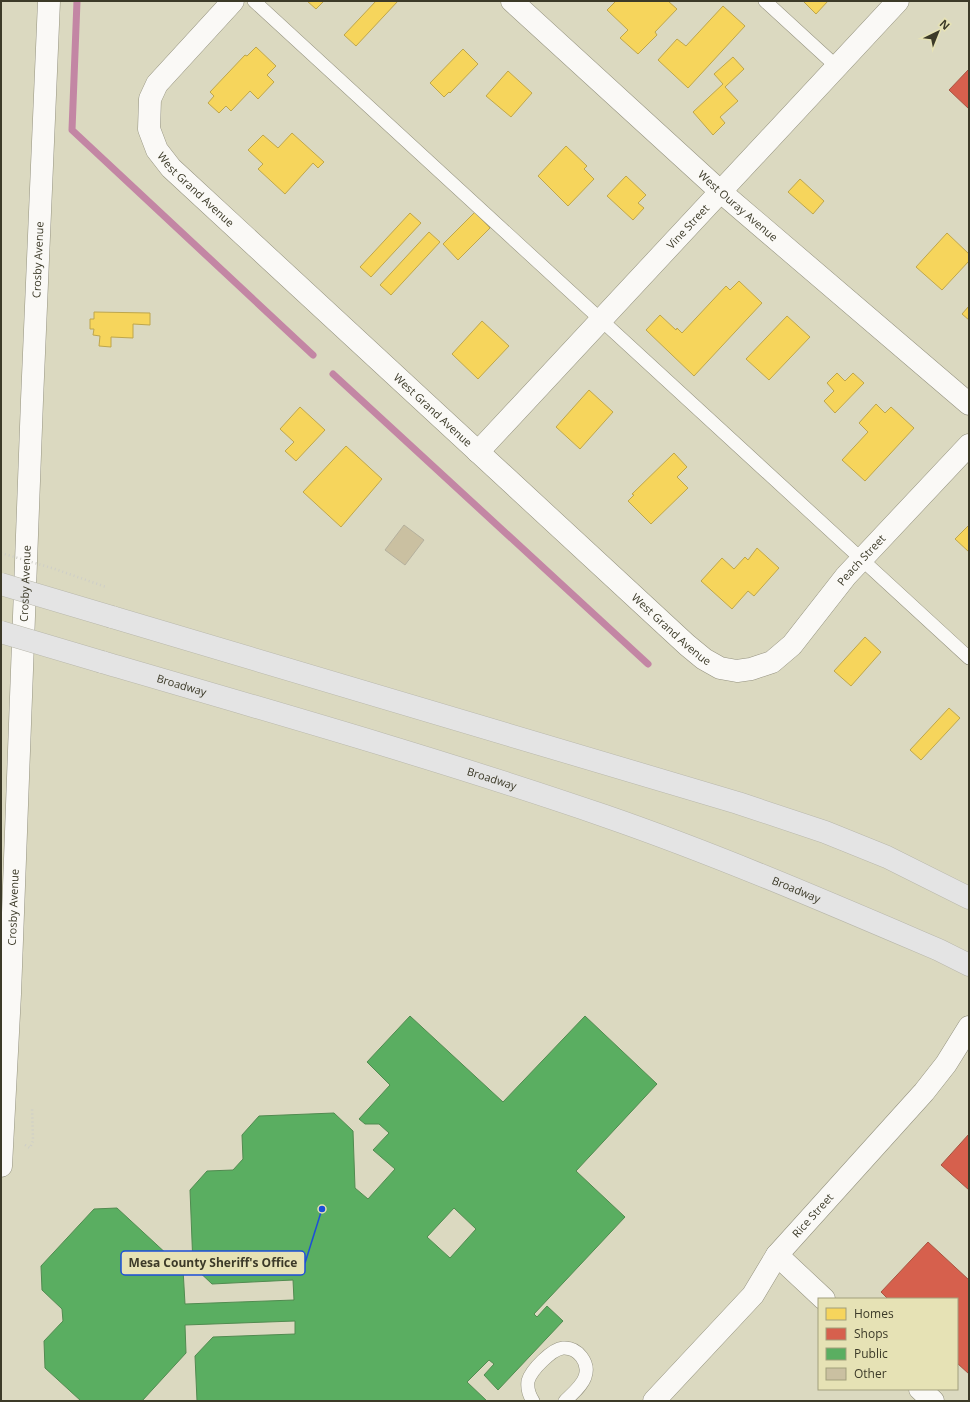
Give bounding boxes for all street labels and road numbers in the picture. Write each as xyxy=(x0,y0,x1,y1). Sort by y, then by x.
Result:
street label: West Grand Avenue xyxy=(154,149,238,230)
street label: West Ouray Avenue xyxy=(695,167,781,244)
street label: Vine Street xyxy=(663,201,712,252)
street label: Crosby Avenue xyxy=(28,221,47,298)
street label: West Grand Avenue xyxy=(391,370,476,450)
street label: Peach Street xyxy=(833,531,888,588)
street label: Crosby Avenue xyxy=(16,545,34,622)
street label: West Grand Avenue xyxy=(629,590,714,668)
street label: Broadway xyxy=(155,670,209,699)
street label: Broadway xyxy=(465,763,519,793)
street label: Crosby Avenue xyxy=(4,869,22,946)
street label: Broadway xyxy=(770,872,823,906)
street label: Rice Street xyxy=(788,1190,836,1240)

